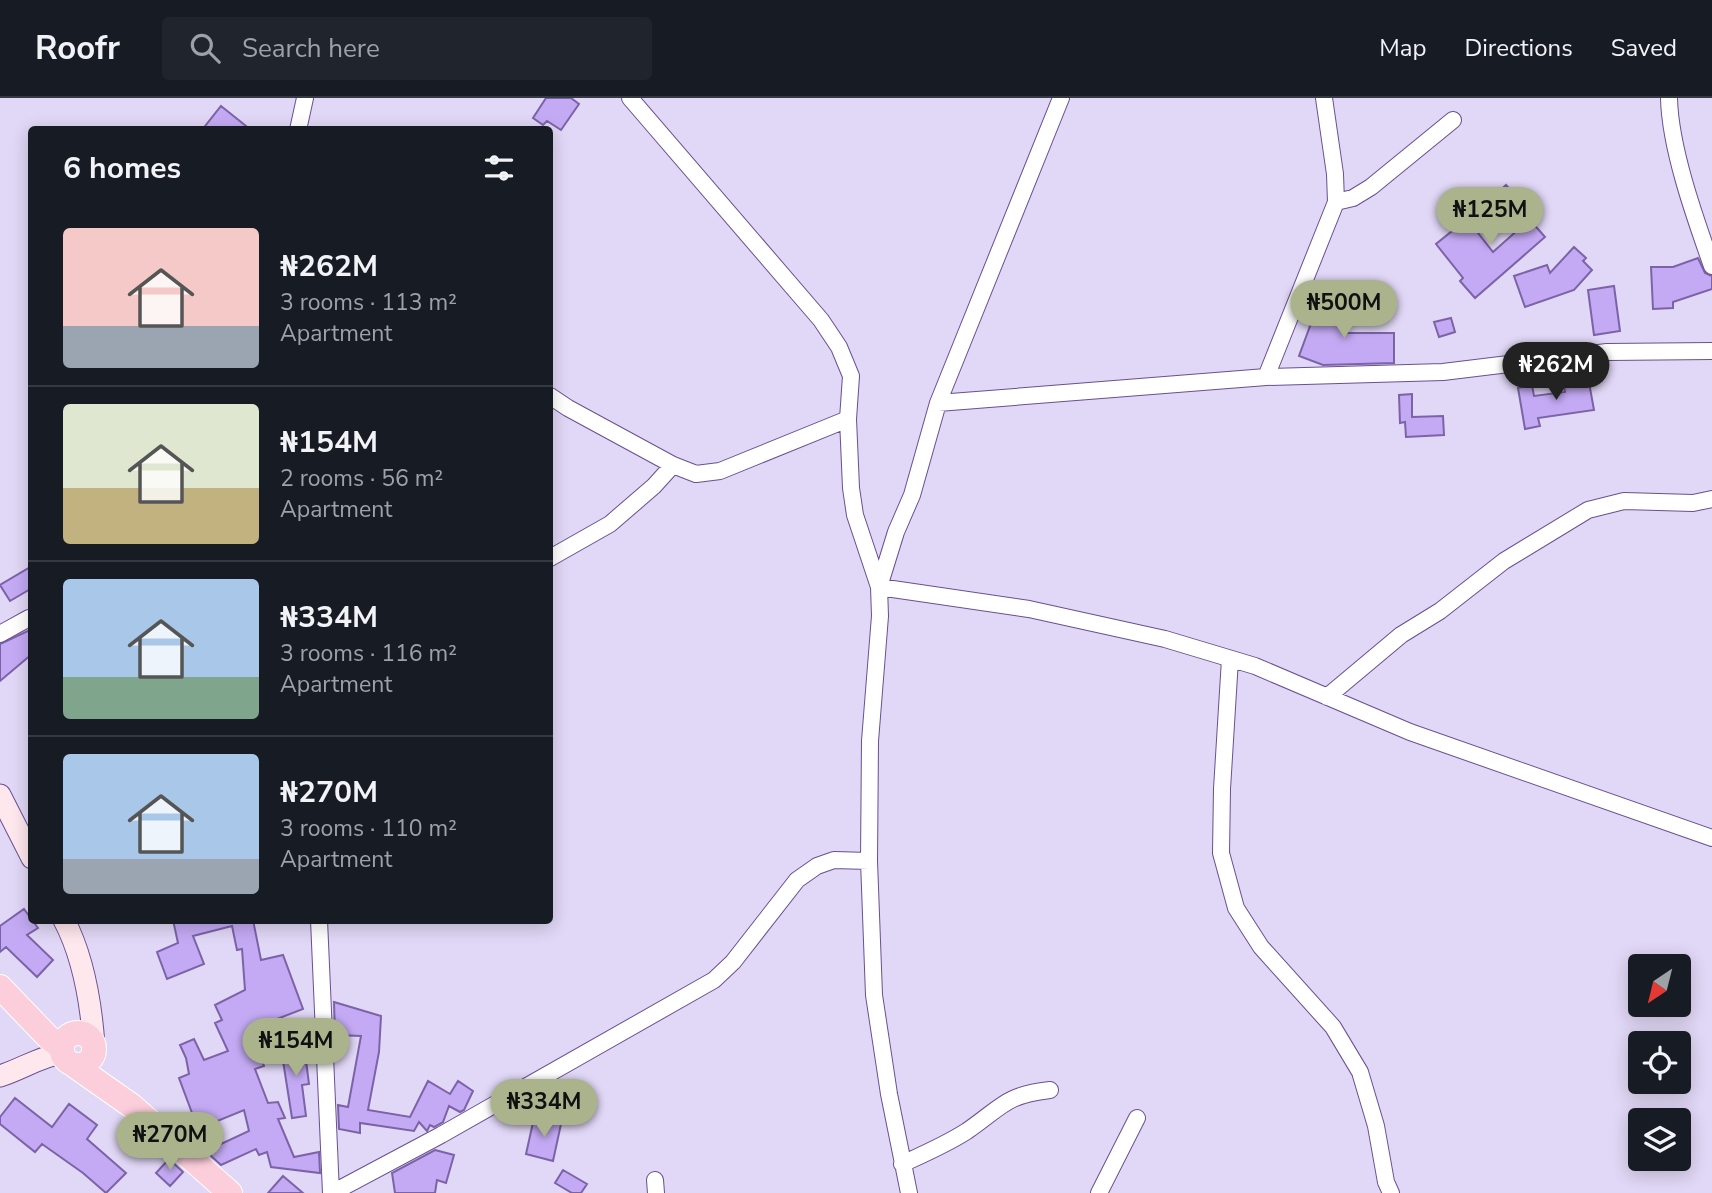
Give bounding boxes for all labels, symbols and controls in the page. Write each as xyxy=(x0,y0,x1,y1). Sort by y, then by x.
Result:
search box xyxy=(162,17,652,80)
text: Roofr xyxy=(35,26,120,71)
icon: search xyxy=(186,29,224,67)
text: Search here xyxy=(242,31,380,66)
text: Map xyxy=(1379,32,1426,64)
text: Directions xyxy=(1464,32,1573,64)
text: Saved xyxy=(1611,32,1677,64)
text: 6 homes xyxy=(63,148,181,189)
icon: filters xyxy=(480,149,518,187)
pin: ₦125M xyxy=(1441,188,1539,247)
text: ₦125M xyxy=(1452,194,1528,225)
text: ₦262M xyxy=(280,246,378,287)
icon: home xyxy=(119,256,203,340)
pin: ₦500M xyxy=(1295,280,1393,340)
text: 3 rooms · 113 m² xyxy=(280,287,457,318)
text: ₦500M xyxy=(1306,287,1382,318)
text: Apartment xyxy=(280,318,392,349)
pin: ₦262M xyxy=(1507,342,1605,402)
text: ₦262M xyxy=(1518,349,1594,380)
text: ₦154M xyxy=(280,422,378,463)
icon: home xyxy=(119,432,203,516)
text: 2 rooms · 56 m² xyxy=(280,463,443,494)
text: Apartment xyxy=(280,494,392,525)
text: ₦334M xyxy=(280,597,378,638)
icon: home xyxy=(119,607,203,691)
text: 3 rooms · 116 m² xyxy=(280,638,457,669)
text: Apartment xyxy=(280,669,392,700)
text: ₦270M xyxy=(280,772,378,813)
icon: home xyxy=(119,782,203,866)
text: 3 rooms · 110 m² xyxy=(280,813,457,844)
text: Apartment xyxy=(280,844,392,875)
north arrow xyxy=(1628,954,1690,1017)
map controls xyxy=(1628,954,1691,1171)
pin: ₦154M xyxy=(247,1018,345,1078)
text: ₦154M xyxy=(258,1025,334,1056)
button: locate xyxy=(1628,1031,1691,1094)
pin: ₦334M xyxy=(495,1080,593,1139)
text: ₦334M xyxy=(506,1086,582,1117)
button: layers xyxy=(1628,1108,1691,1171)
pin: ₦270M xyxy=(121,1112,219,1172)
text: ₦270M xyxy=(132,1119,208,1150)

